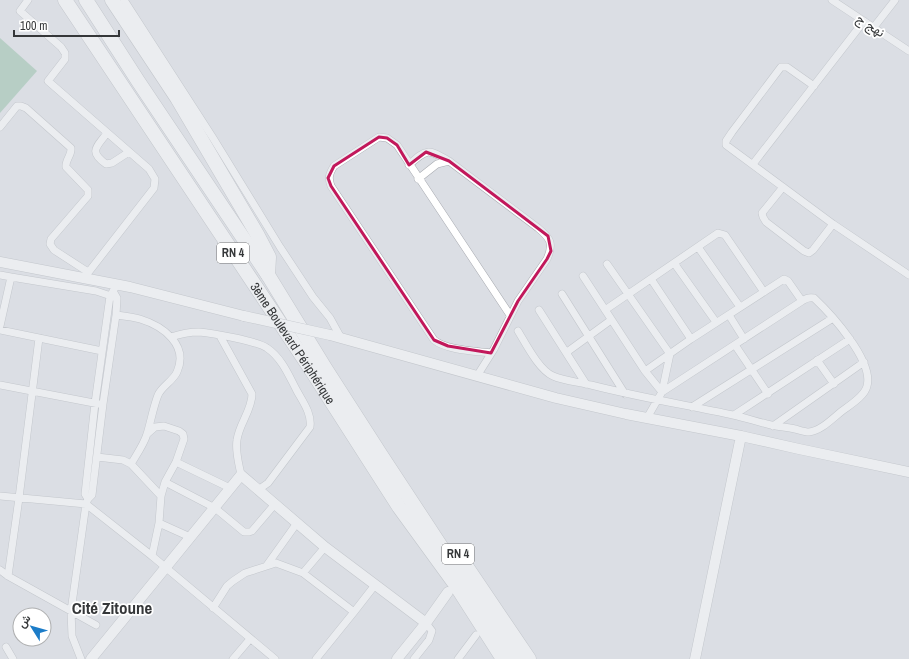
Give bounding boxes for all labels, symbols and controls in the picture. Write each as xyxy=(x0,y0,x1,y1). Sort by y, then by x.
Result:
street label: نهج ج xyxy=(853,10,889,42)
scale bar xyxy=(14,12,119,38)
text: 100 m xyxy=(20,18,47,34)
road number: RN 4 xyxy=(217,243,249,263)
street label: 3ème Boulevard Périphérique xyxy=(246,279,339,408)
road number: RN 4 xyxy=(442,544,474,564)
district label: Cité Zitoune xyxy=(72,596,153,619)
north arrow xyxy=(12,607,52,647)
text: ش xyxy=(14,611,34,630)

